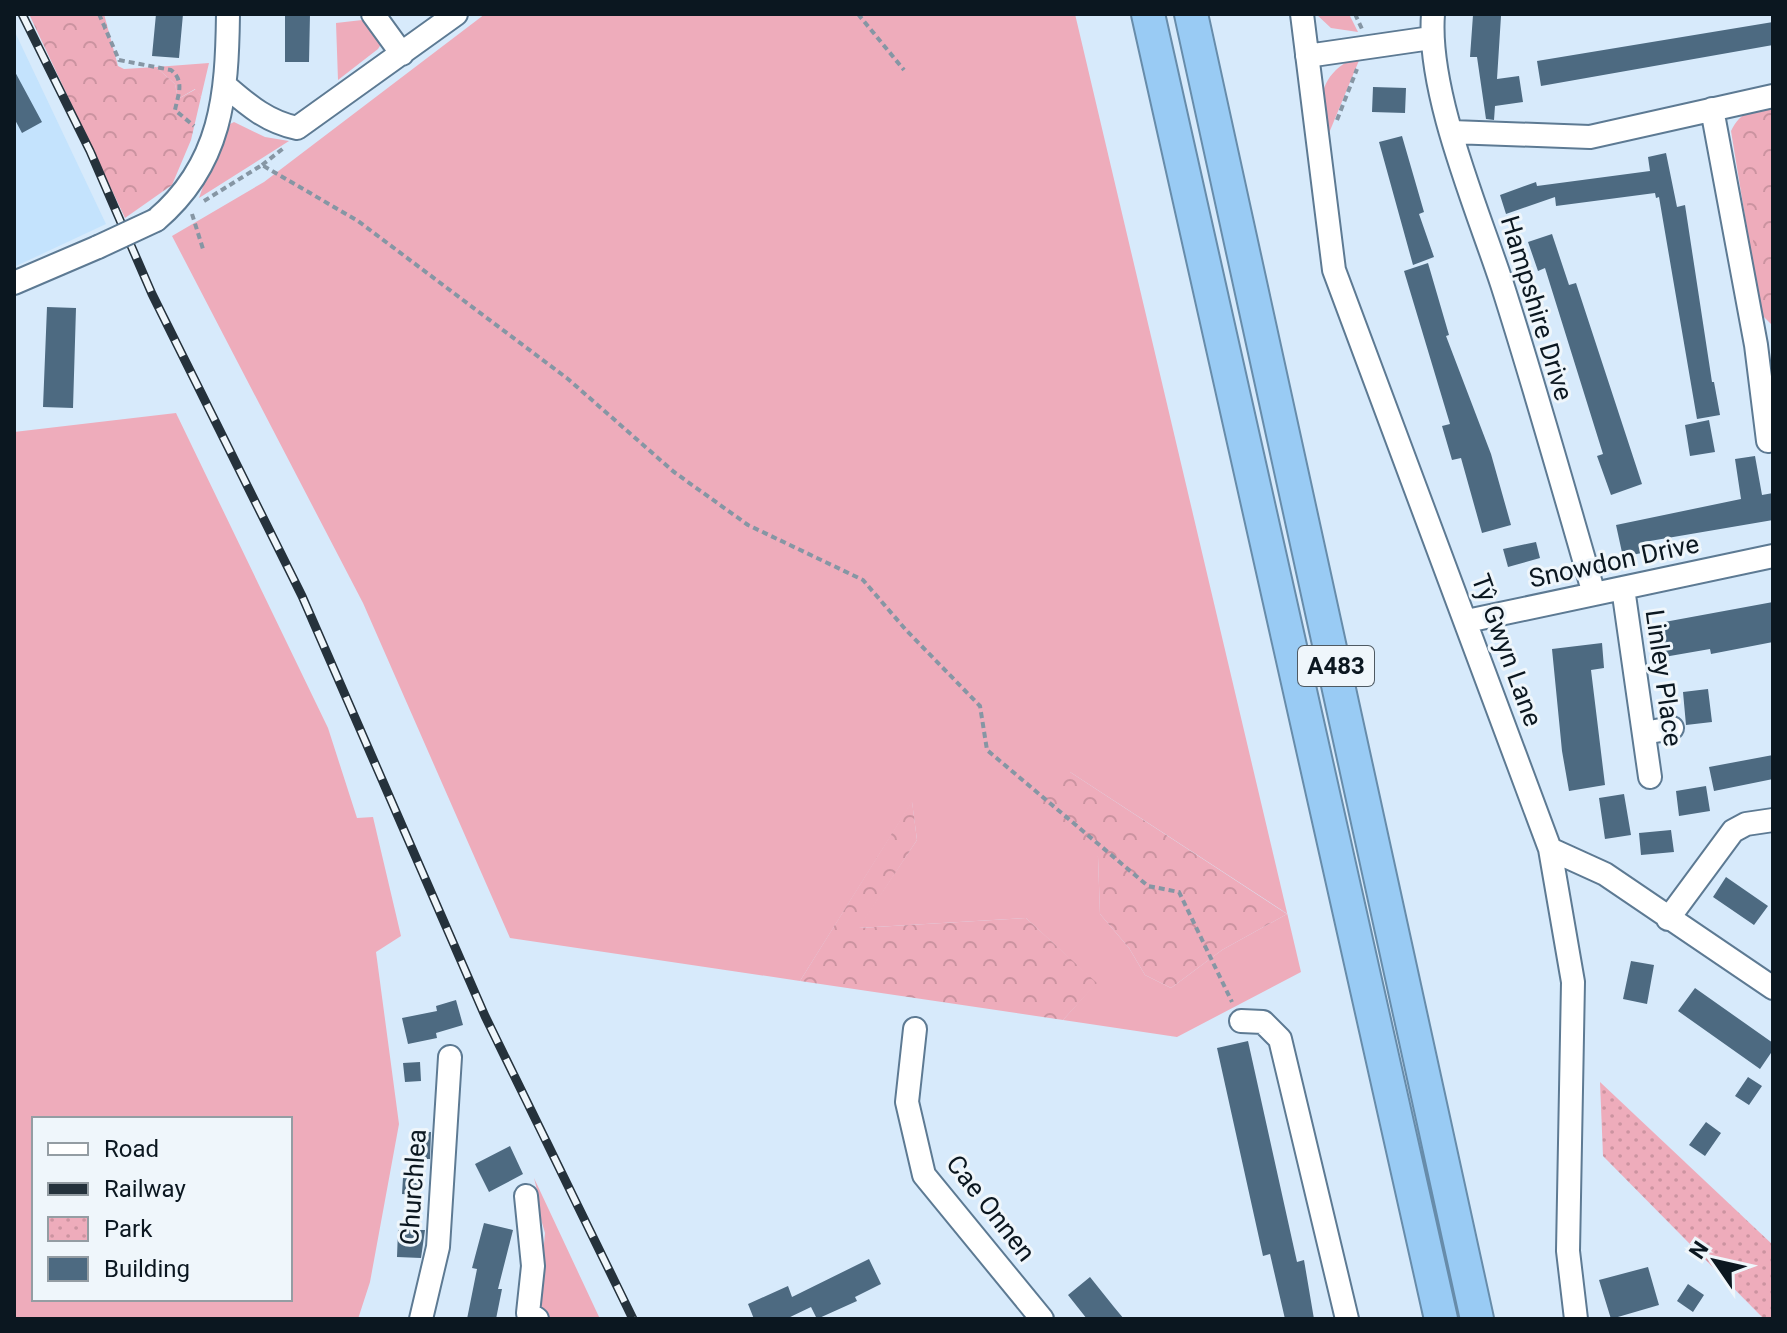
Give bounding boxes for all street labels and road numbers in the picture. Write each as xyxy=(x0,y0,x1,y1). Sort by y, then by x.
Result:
street label: Hampshire Drive xyxy=(1495,212,1579,404)
street label: Snowdon Drive xyxy=(1526,528,1702,594)
street label: Tŷ Gwyn Lane xyxy=(1466,570,1548,730)
street label: Linley Place xyxy=(1640,608,1688,748)
road number: A483 xyxy=(1298,646,1374,686)
street label: Churchlea xyxy=(394,1128,432,1246)
street label: Cae Onnen xyxy=(940,1149,1042,1267)

